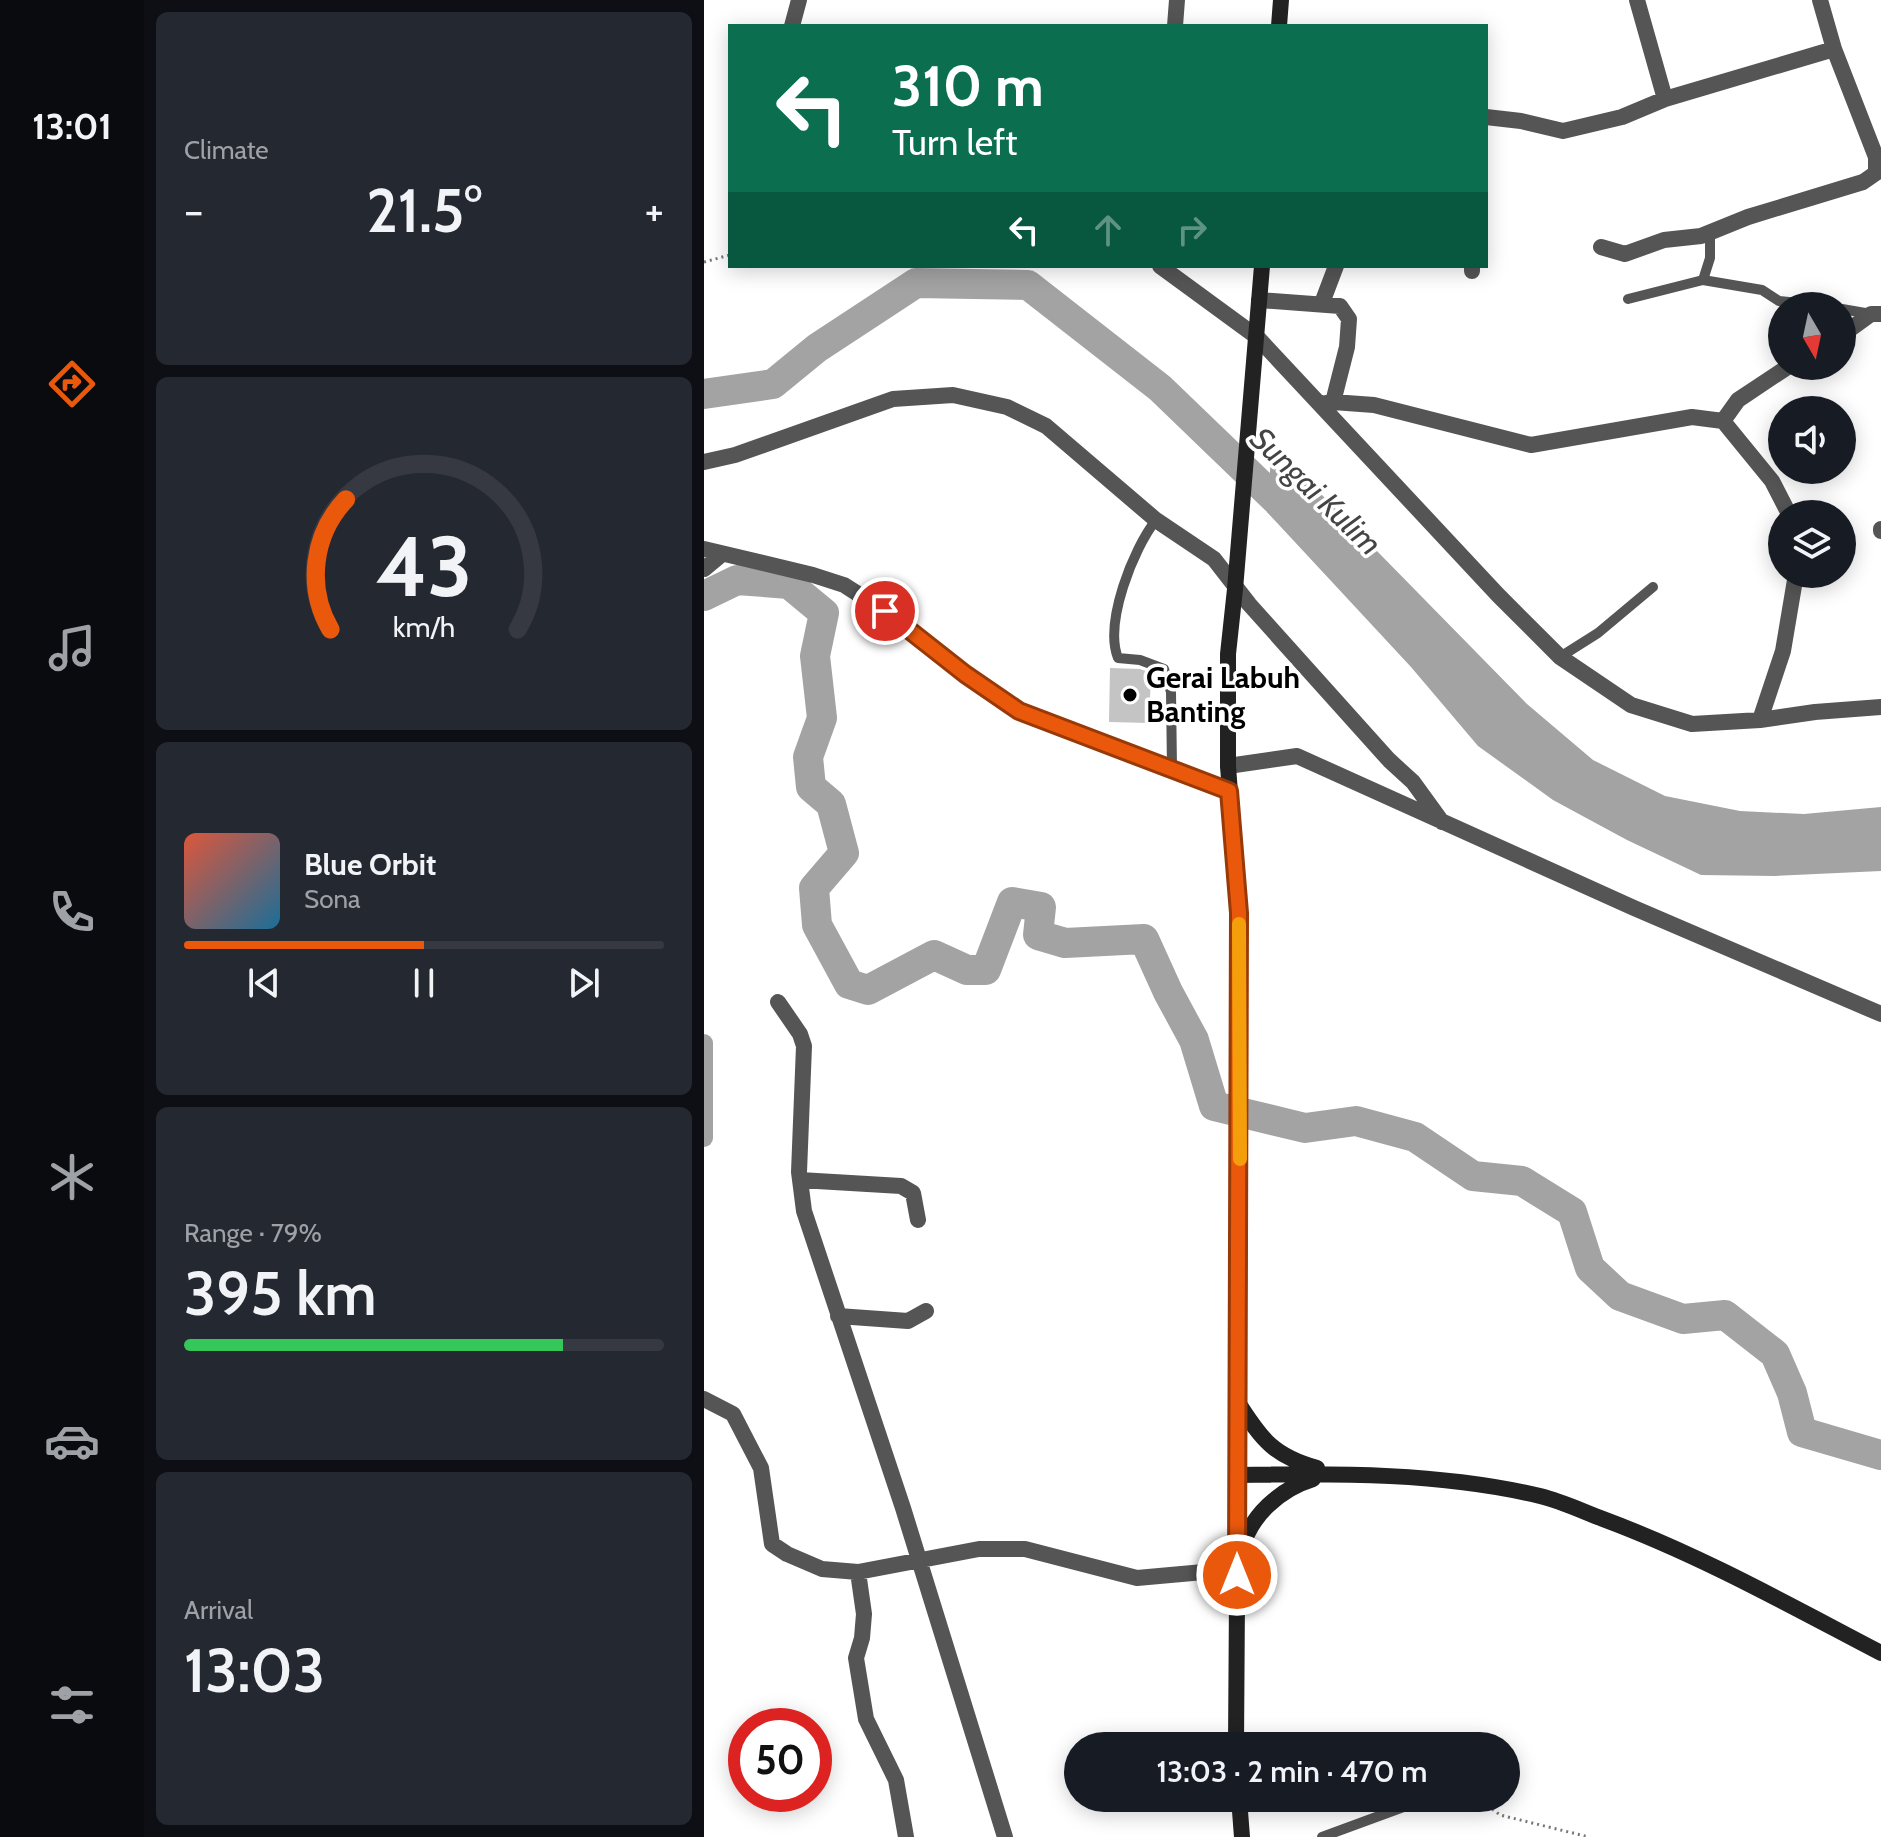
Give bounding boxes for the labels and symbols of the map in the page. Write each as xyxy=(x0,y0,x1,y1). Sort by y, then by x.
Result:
north arrow xyxy=(1768,292,1856,380)
water label: Sungai Kulim xyxy=(1243,419,1390,563)
pin xyxy=(851,577,919,645)
place label: Gerai Labuh Banting xyxy=(1146,659,1300,730)
marker: Gerai Labuh Banting xyxy=(1121,686,1139,704)
position arrow xyxy=(1195,1533,1279,1617)
speed limit sign: 50 xyxy=(728,1708,832,1812)

